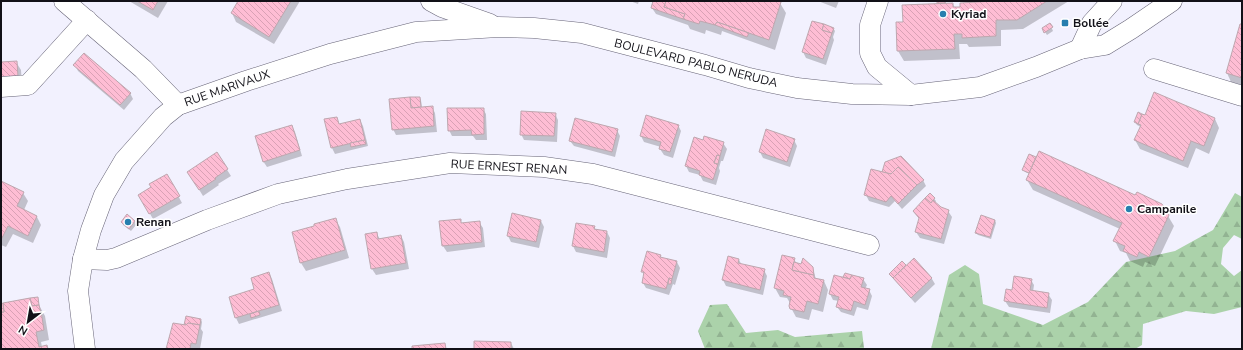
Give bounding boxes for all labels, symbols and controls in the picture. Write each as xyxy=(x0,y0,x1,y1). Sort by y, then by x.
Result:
place label: Kyriad xyxy=(951,6,986,22)
marker: Kyriad xyxy=(938,9,948,19)
place label: Bollée xyxy=(1073,15,1109,31)
marker: Bollée xyxy=(1060,18,1070,28)
street label: BOULEVARD PABLO NERUDA xyxy=(613,35,780,91)
street label: RUE MARIVAUX xyxy=(182,66,272,110)
street label: RUE ERNEST RENAN xyxy=(450,156,568,178)
place label: Campanile xyxy=(1137,201,1197,217)
marker: Campanile xyxy=(1124,204,1134,214)
place label: Renan xyxy=(136,214,171,230)
marker: Renan xyxy=(123,217,133,227)
north arrow xyxy=(8,302,48,342)
text: N xyxy=(16,322,30,339)

